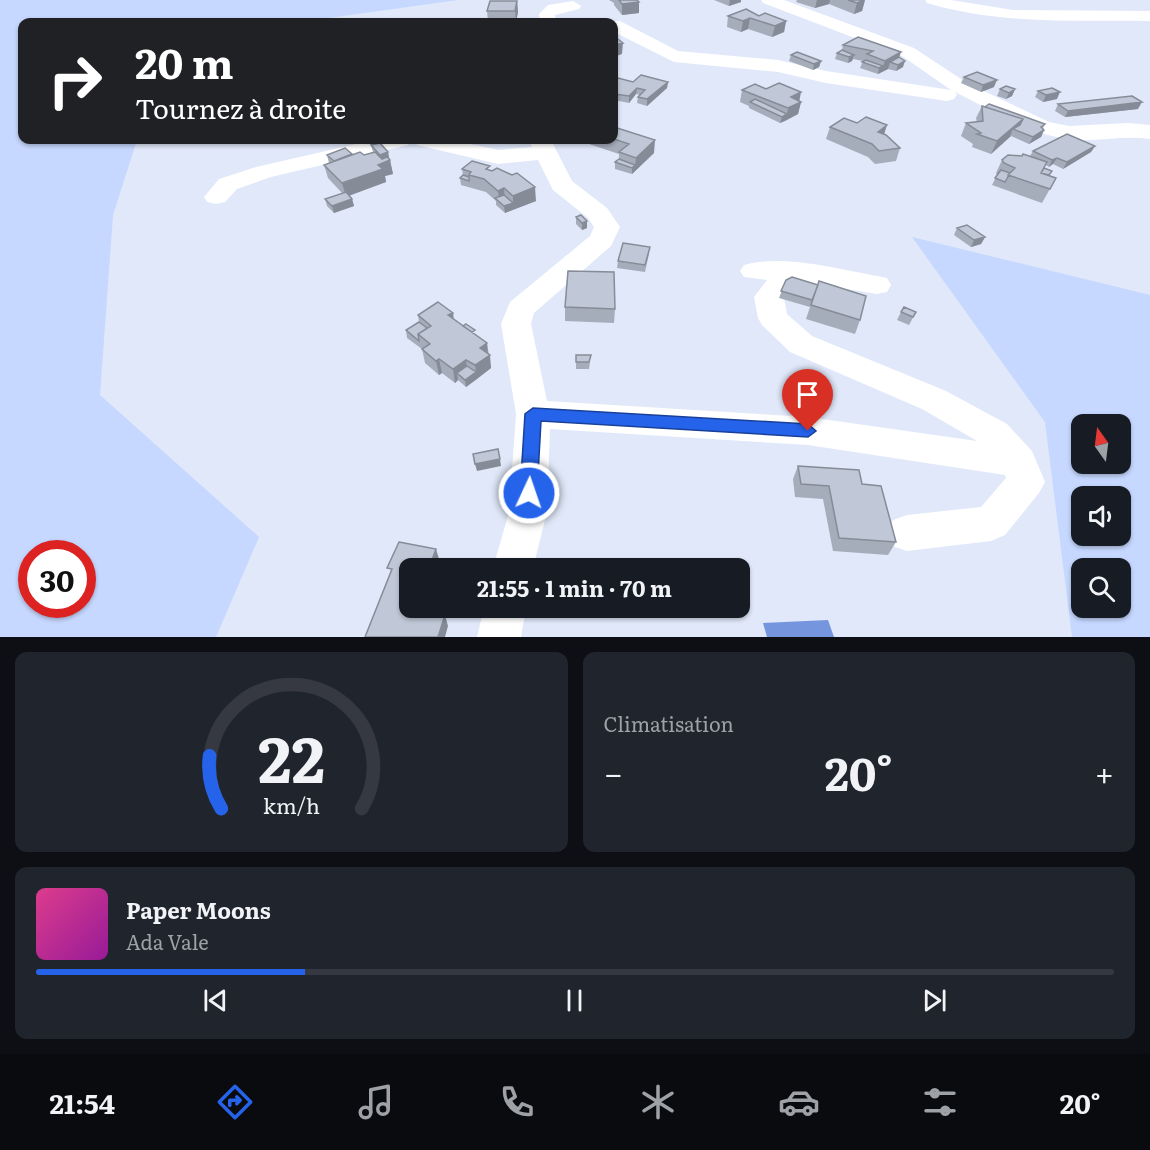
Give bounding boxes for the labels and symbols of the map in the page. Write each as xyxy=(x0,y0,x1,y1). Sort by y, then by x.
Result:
pin xyxy=(782,369,833,431)
north arrow xyxy=(1071,414,1131,474)
position arrow xyxy=(497,461,561,525)
speed limit sign: 30 xyxy=(18,540,96,618)

